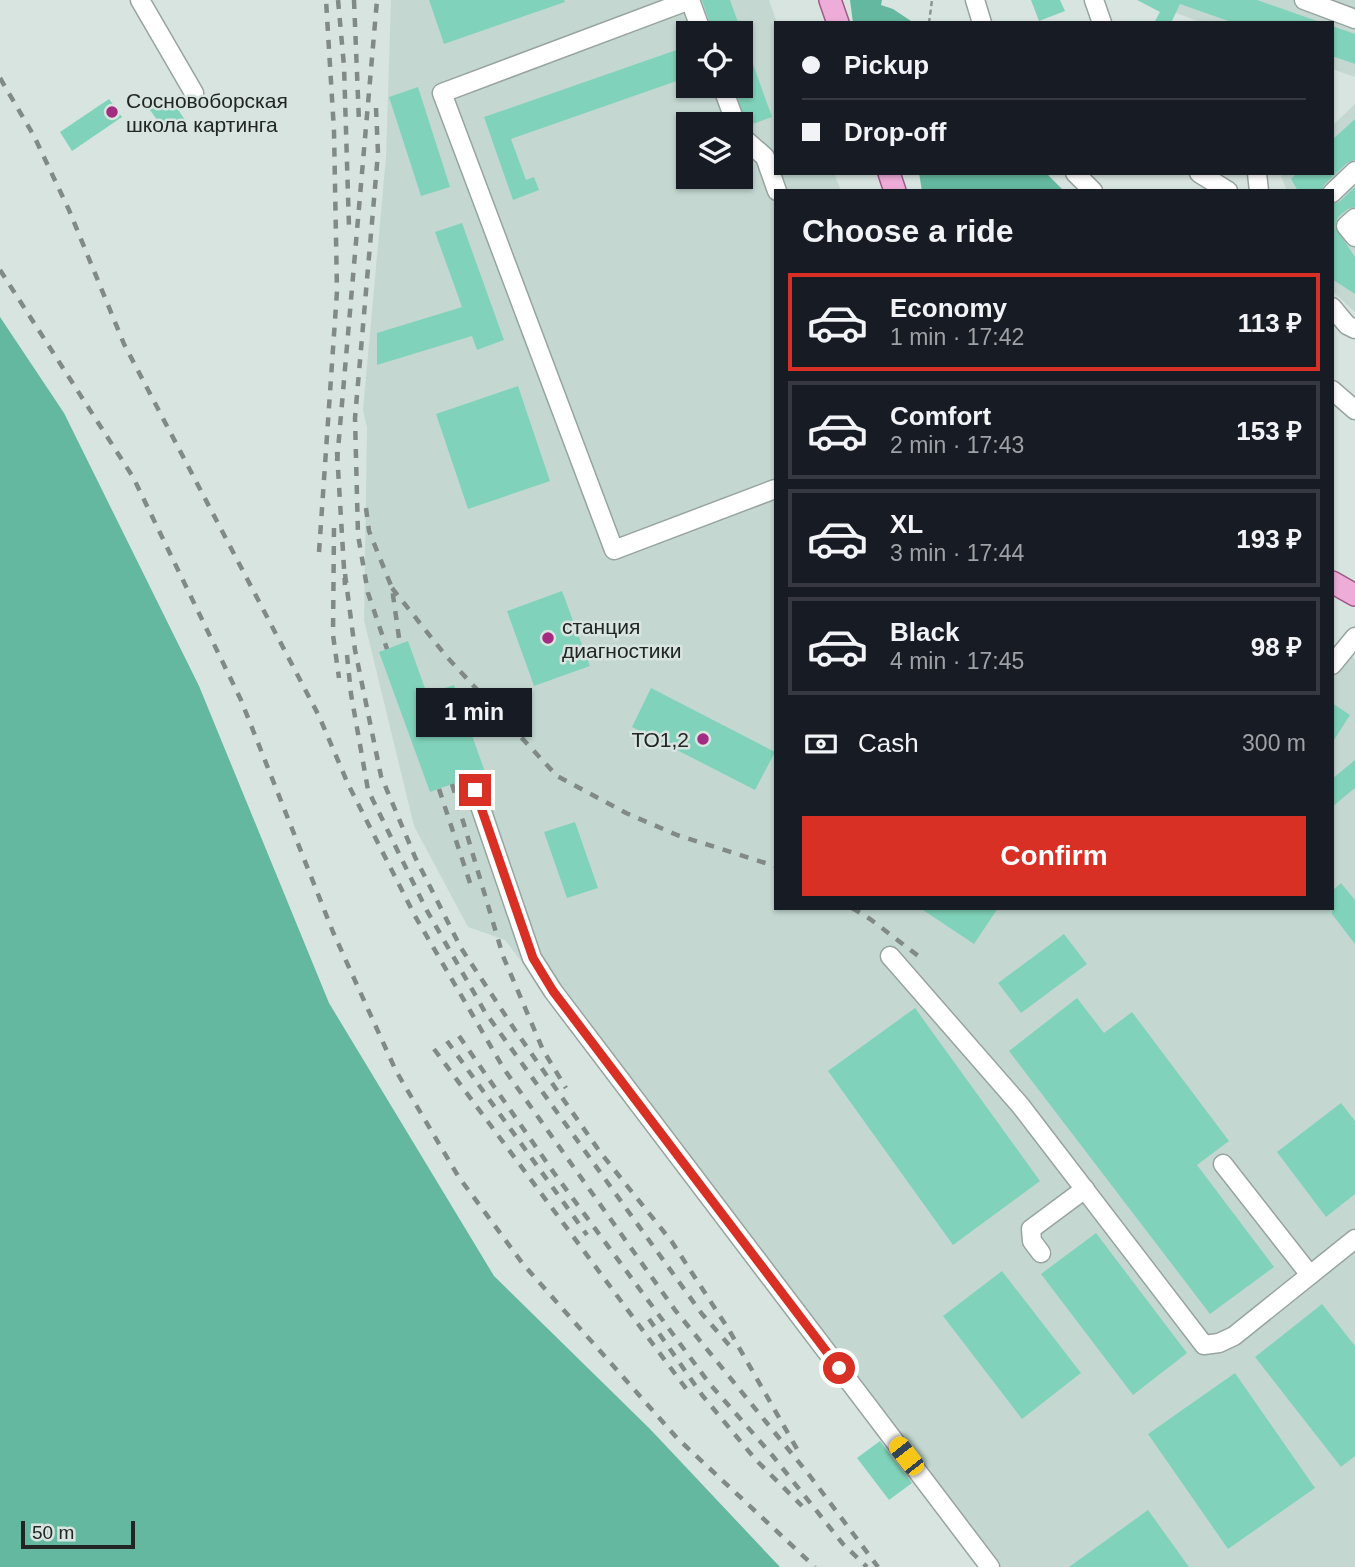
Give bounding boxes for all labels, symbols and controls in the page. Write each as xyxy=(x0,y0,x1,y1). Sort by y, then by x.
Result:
map controls xyxy=(676,21,753,189)
button: locate xyxy=(676,21,753,98)
text: Pickup xyxy=(844,50,929,80)
place label: Сосновоборская школа картинга xyxy=(126,89,288,136)
marker: Сосновоборская школа картинга xyxy=(104,104,120,120)
button: layers xyxy=(676,112,753,189)
text: Drop-off xyxy=(844,117,947,147)
text: Choose a ride xyxy=(802,213,1014,249)
icon: car xyxy=(806,291,869,354)
text: Economy xyxy=(890,293,1007,323)
text: 113 ₽ xyxy=(1238,308,1302,338)
text: 1 min · 17:42 xyxy=(890,324,1024,350)
icon: car xyxy=(806,399,869,462)
text: Comfort xyxy=(890,401,991,431)
text: 153 ₽ xyxy=(1236,416,1302,446)
text: 2 min · 17:43 xyxy=(890,432,1024,458)
icon: car xyxy=(806,507,869,570)
text: XL xyxy=(890,509,923,539)
text: 193 ₽ xyxy=(1236,524,1302,554)
text: 3 min · 17:44 xyxy=(890,540,1024,566)
place label: станция диагностики xyxy=(562,615,681,662)
icon: car xyxy=(806,615,869,678)
text: Black xyxy=(890,617,959,647)
marker: станция диагностики xyxy=(540,630,556,646)
text: 98 ₽ xyxy=(1251,632,1302,662)
text: 4 min · 17:45 xyxy=(890,648,1024,674)
callout: 1 min xyxy=(417,688,533,738)
text: 1 min xyxy=(444,699,504,725)
icon: cash xyxy=(802,725,840,763)
place label: ТО1,2 xyxy=(632,728,689,751)
text: Cash xyxy=(858,728,919,758)
text: 300 m xyxy=(1242,730,1306,756)
marker: ТО1,2 xyxy=(695,731,711,747)
route end xyxy=(459,774,491,806)
button: Confirm xyxy=(802,816,1306,896)
route start xyxy=(823,1352,855,1384)
car xyxy=(885,1433,928,1479)
scale bar xyxy=(21,1518,135,1550)
text: 50 m xyxy=(32,1522,74,1543)

